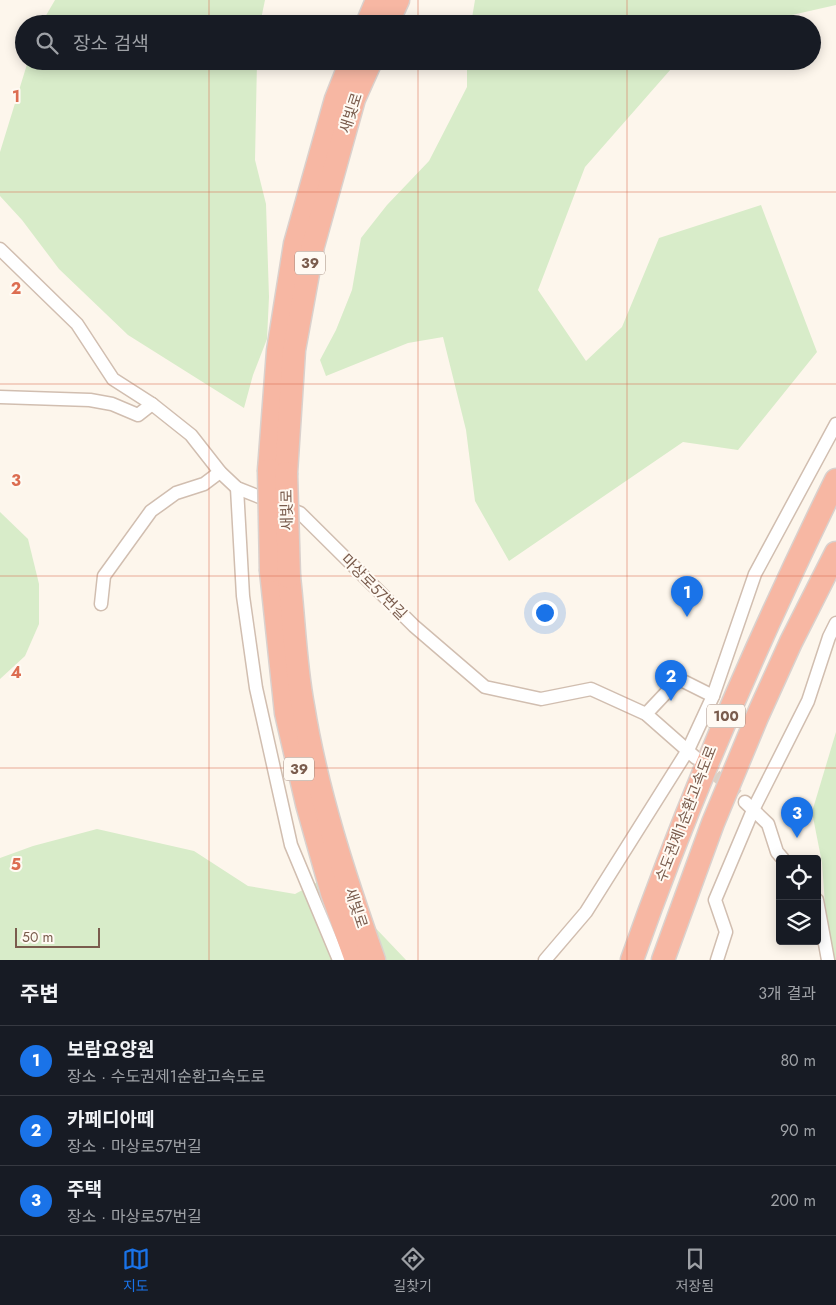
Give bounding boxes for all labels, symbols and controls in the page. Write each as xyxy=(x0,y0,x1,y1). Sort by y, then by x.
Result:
search box xyxy=(15,15,821,70)
icon: search xyxy=(33,29,61,57)
text: 장소 검색 xyxy=(73,30,149,57)
text: 1 xyxy=(12,85,20,108)
street label: 새빛로 xyxy=(334,90,368,136)
road number: 39 xyxy=(295,252,325,274)
text: 2 xyxy=(11,277,21,300)
text: 3 xyxy=(11,469,21,492)
street label: 새빛로 xyxy=(276,489,298,531)
street label: 마상로57번길 xyxy=(336,549,412,625)
pin: 1 xyxy=(671,576,703,617)
your location xyxy=(532,600,558,626)
pin: 2 xyxy=(655,660,687,701)
text: 4 xyxy=(10,661,22,684)
road number: 100 xyxy=(707,704,745,728)
street label: 수도권제1순환고속도로 xyxy=(650,742,722,886)
road number: 39 xyxy=(284,758,314,781)
pin: 3 xyxy=(781,797,813,838)
text: 5 xyxy=(11,853,21,876)
map controls xyxy=(776,855,821,945)
button: locate xyxy=(776,855,821,900)
street label: 새빛로 xyxy=(339,885,373,931)
button: layers xyxy=(776,900,821,945)
scale bar xyxy=(15,925,100,948)
text: 50 m xyxy=(22,927,53,947)
text: 주변 xyxy=(20,979,59,1009)
text: 3개 결과 xyxy=(758,982,816,1005)
text: 보람요양원 xyxy=(67,1036,154,1063)
text: 1 xyxy=(32,1049,40,1072)
text: 80 m xyxy=(780,1049,816,1072)
text: 장소 · 수도권제1순환고속도로 xyxy=(67,1065,265,1088)
text: 카페디아떼 xyxy=(67,1106,154,1133)
text: 2 xyxy=(31,1119,41,1142)
text: 90 m xyxy=(780,1119,816,1142)
text: 장소 · 마상로57번길 xyxy=(67,1135,202,1158)
text: 주택 xyxy=(67,1176,102,1203)
text: 3 xyxy=(31,1189,41,1212)
text: 200 m xyxy=(770,1189,816,1212)
text: 장소 · 마상로57번길 xyxy=(67,1205,202,1228)
tab: 지도 xyxy=(122,1245,150,1296)
tab: 길찾기 xyxy=(393,1245,432,1296)
tab: 저장됨 xyxy=(676,1245,714,1296)

